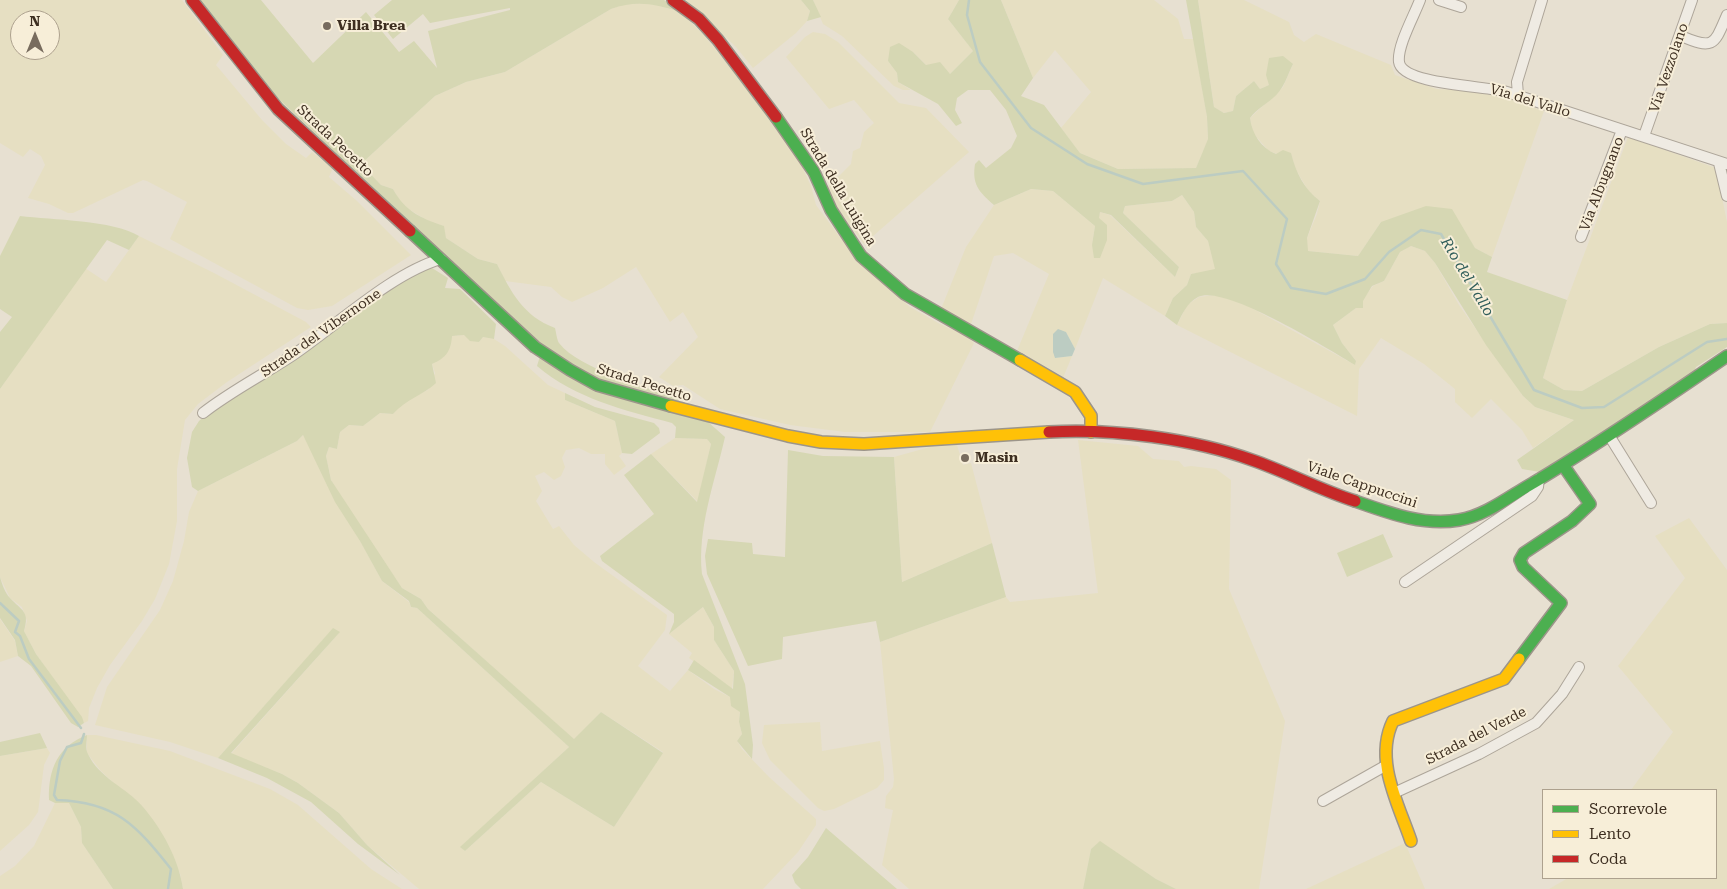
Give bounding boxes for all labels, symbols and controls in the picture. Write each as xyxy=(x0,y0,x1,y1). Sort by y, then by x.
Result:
north arrow xyxy=(10,10,60,60)
text: N xyxy=(30,13,40,29)
place label: Villa Brea xyxy=(337,18,405,34)
marker: Villa Brea xyxy=(321,20,333,32)
street label: Via Vezzolano xyxy=(1646,21,1692,115)
street label: Via del Vallo xyxy=(1488,81,1572,121)
street label: Strada Pecetto xyxy=(293,101,377,181)
street label: Strada della Luigina xyxy=(796,125,880,249)
street label: Via Albugnano xyxy=(1576,134,1628,234)
water label: Rio del Vallo xyxy=(1436,234,1498,320)
street label: Strada del Vibernone xyxy=(258,285,384,381)
street label: Strada Pecetto xyxy=(595,361,693,405)
place label: Masin xyxy=(975,450,1018,466)
marker: Masin xyxy=(959,452,971,464)
street label: Viale Cappuccini xyxy=(1305,458,1419,512)
street label: Strada del Verde xyxy=(1423,703,1529,769)
legend xyxy=(1542,789,1717,879)
text: Scorrevole xyxy=(1589,800,1667,818)
text: Lento xyxy=(1589,825,1631,843)
text: Coda xyxy=(1589,850,1627,868)

